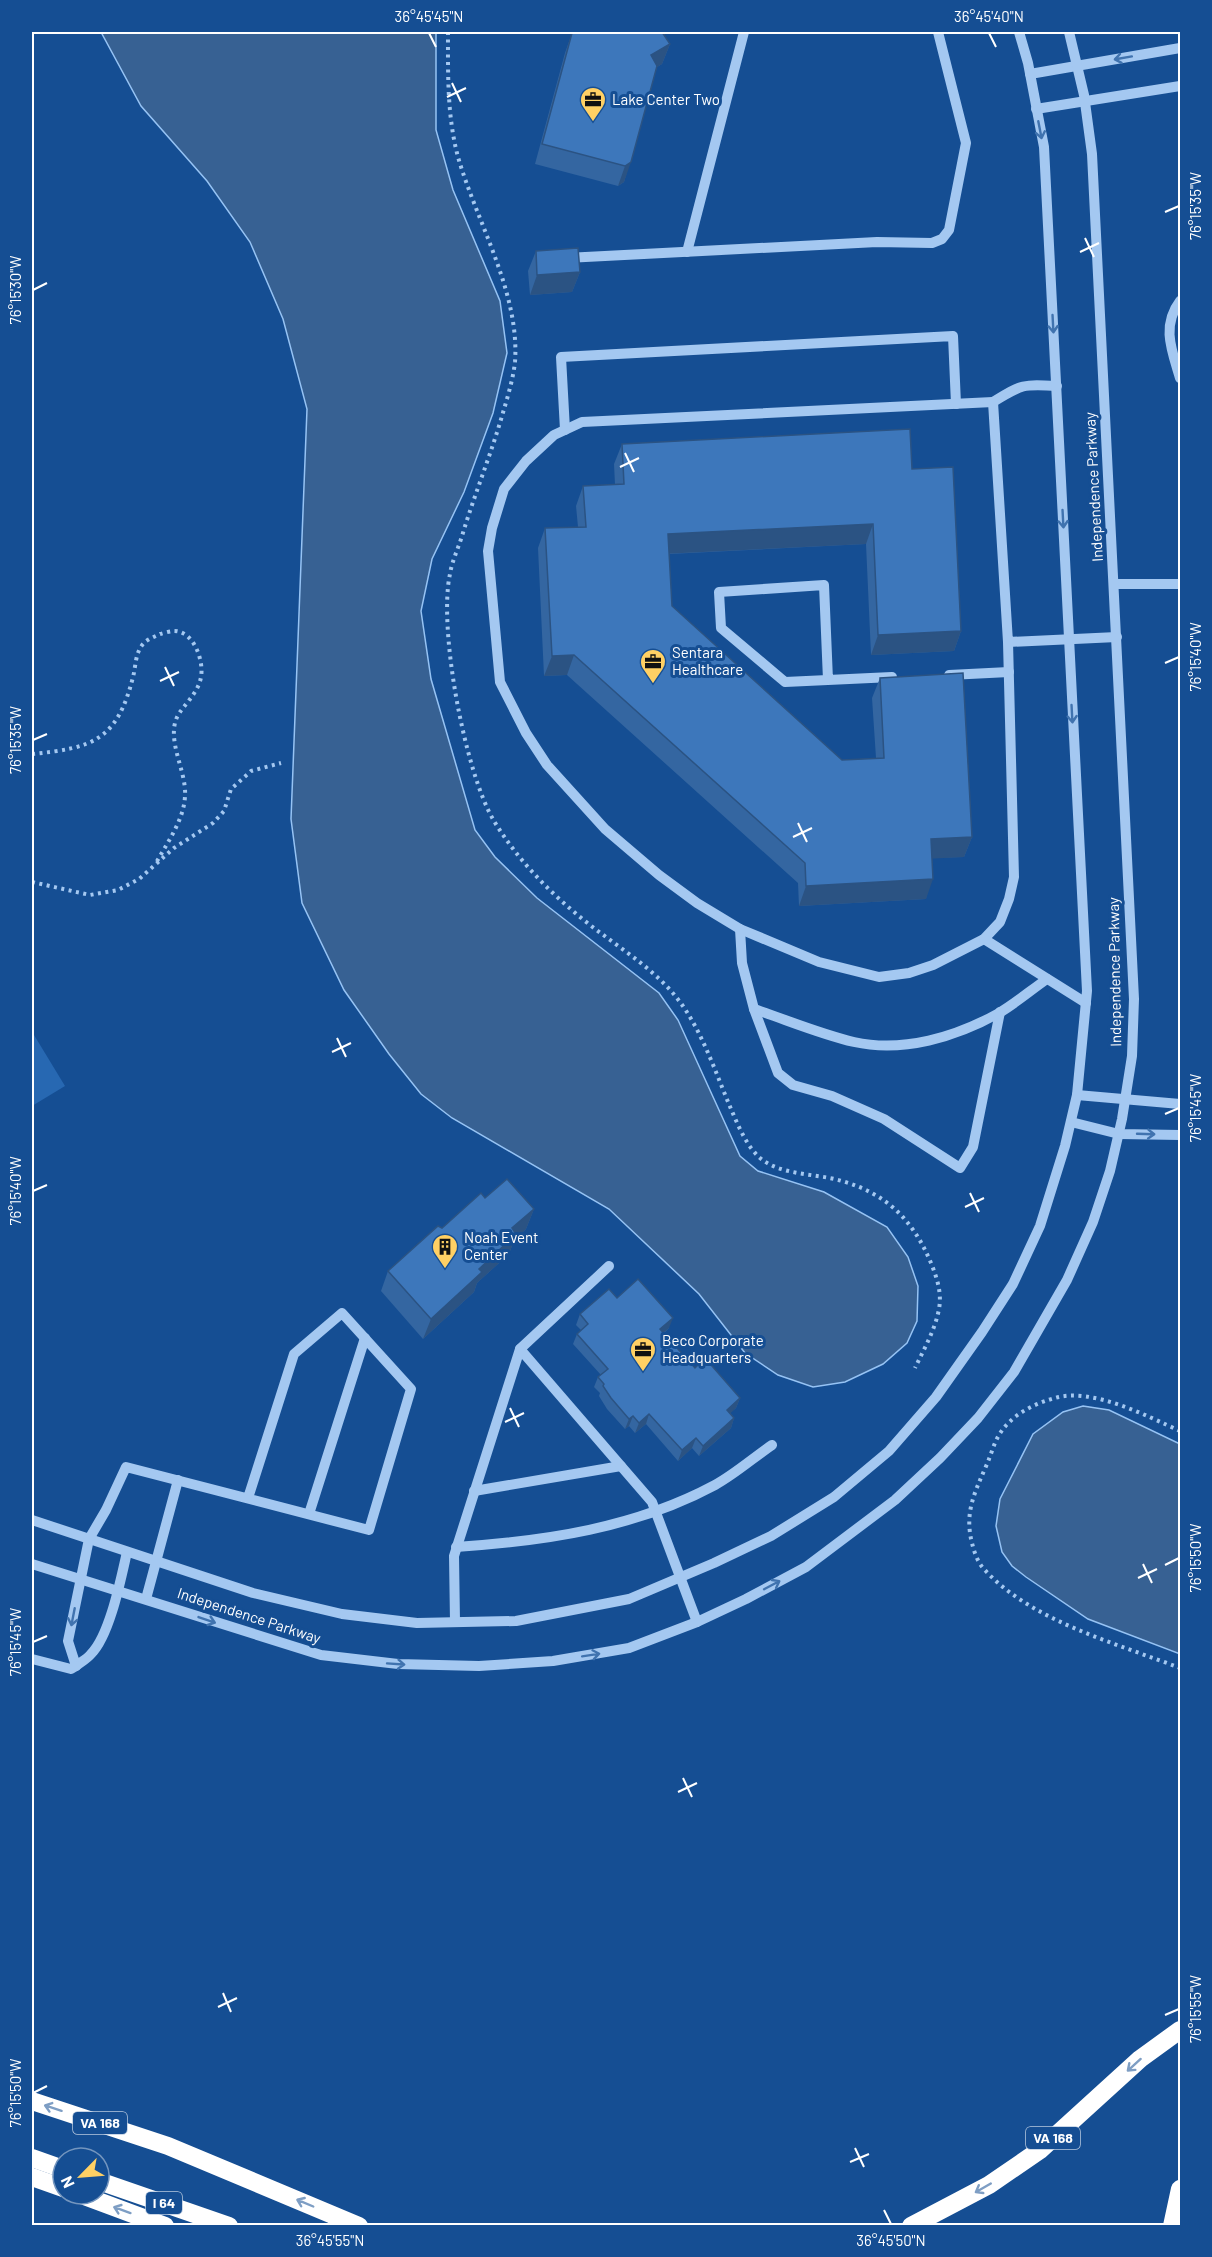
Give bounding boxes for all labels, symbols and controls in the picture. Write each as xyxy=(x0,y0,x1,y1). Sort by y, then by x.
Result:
text: 36°45'45"N xyxy=(394,7,464,25)
text: 36°45'40"N xyxy=(954,7,1024,25)
one-way arrow xyxy=(1114,52,1133,63)
office icon: Lake Center Two xyxy=(578,85,608,123)
place label: Lake Center Two xyxy=(612,90,720,108)
one-way arrow xyxy=(1035,119,1046,139)
text: 76°15'35"W xyxy=(1186,172,1204,240)
text: 76°15'30"W xyxy=(6,256,24,324)
one-way arrow xyxy=(1048,314,1059,334)
street label: Independence Parkway xyxy=(1080,412,1106,562)
one-way arrow xyxy=(1057,508,1068,528)
text: 76°15'40"W xyxy=(1186,622,1204,692)
place label: Sentara Healthcare xyxy=(672,643,743,678)
office icon: Sentara Healthcare xyxy=(638,647,668,685)
one-way arrow xyxy=(1067,703,1078,723)
text: 76°15'35"W xyxy=(6,706,24,774)
street label: Independence Parkway xyxy=(1104,897,1124,1047)
text: 76°15'45"W xyxy=(1186,1074,1204,1142)
one-way arrow xyxy=(1136,1129,1156,1140)
text: 76°15'40"W xyxy=(6,1156,24,1226)
place label: Noah Event Center xyxy=(464,1228,539,1263)
building icon: Noah Event Center xyxy=(430,1232,460,1270)
place label: Beco Corporate Headquarters xyxy=(662,1331,764,1366)
office icon: Beco Corporate Headquarters xyxy=(628,1335,658,1373)
text: 76°15'50"W xyxy=(1186,1524,1204,1592)
one-way arrow xyxy=(762,1579,780,1590)
street label: Independence Parkway xyxy=(175,1583,323,1647)
one-way arrow xyxy=(67,1607,78,1626)
text: 76°15'45"W xyxy=(6,1608,24,1676)
one-way arrow xyxy=(197,1615,216,1626)
one-way arrow xyxy=(580,1649,600,1660)
one-way arrow xyxy=(386,1658,406,1669)
text: 76°15'55"W xyxy=(1186,1975,1204,2043)
one-way arrow xyxy=(1127,2058,1142,2072)
text: 76°15'50"W xyxy=(6,2059,24,2127)
one-way arrow xyxy=(44,2101,63,2112)
road number: VA 168 xyxy=(73,2112,127,2134)
road number: VA 168 xyxy=(1026,2127,1080,2149)
north arrow xyxy=(51,2146,111,2206)
text: N xyxy=(56,2174,78,2191)
one-way arrow xyxy=(975,2182,992,2194)
road number: I 64 xyxy=(146,2192,182,2214)
one-way arrow xyxy=(296,2197,315,2208)
one-way arrow xyxy=(113,2203,132,2214)
text: 36°45'55"N xyxy=(296,2231,364,2249)
text: 36°45'50"N xyxy=(856,2231,926,2249)

